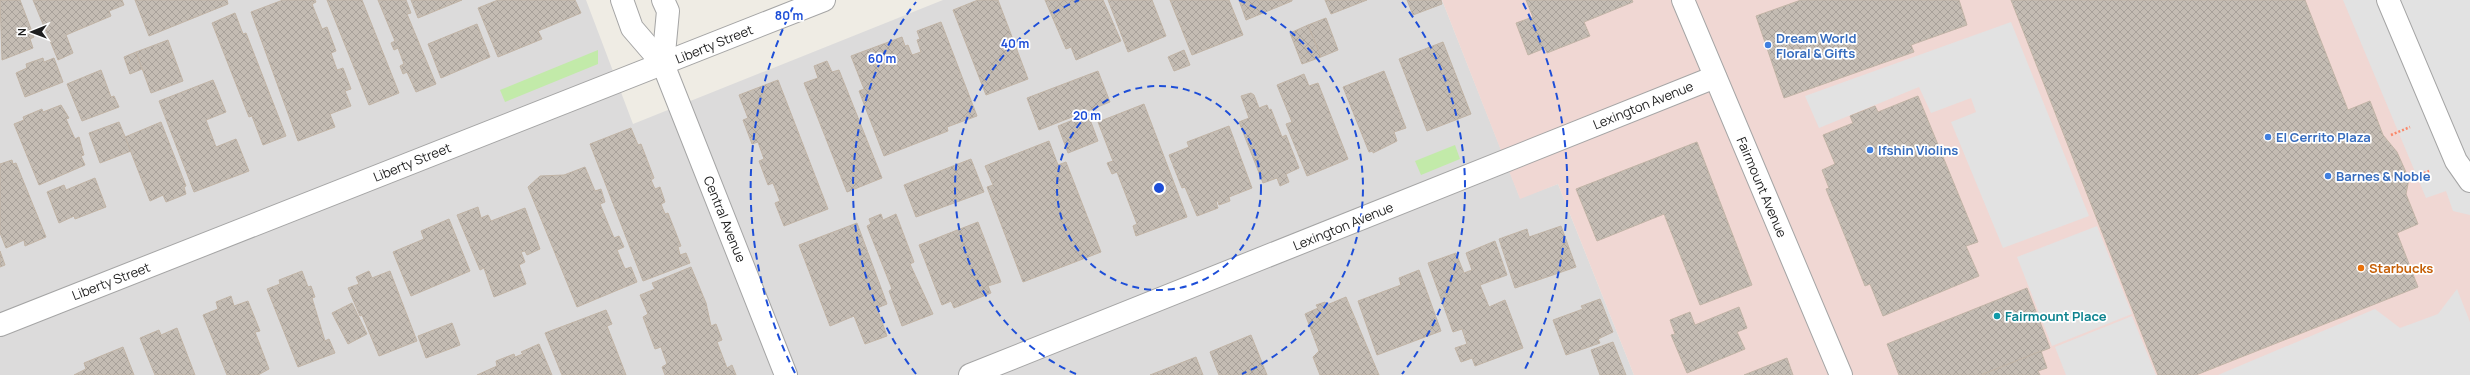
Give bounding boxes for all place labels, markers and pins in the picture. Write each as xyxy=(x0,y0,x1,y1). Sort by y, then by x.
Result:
place label: Dream World Floral & Gifts xyxy=(1776,29,1856,62)
marker: Dream World Floral & Gifts xyxy=(1763,40,1773,50)
place label: El Cerrito Plaza xyxy=(2276,128,2371,146)
marker: El Cerrito Plaza xyxy=(2263,132,2273,142)
place label: Ifshin Violins xyxy=(1878,141,1958,159)
marker: Ifshin Violins xyxy=(1865,145,1875,155)
place label: Barnes & Noble xyxy=(2336,167,2431,185)
marker: Barnes & Noble xyxy=(2323,171,2333,181)
centre of rings xyxy=(1152,181,1166,195)
place label: Starbucks xyxy=(2369,259,2433,277)
marker: Starbucks xyxy=(2356,263,2366,273)
place label: Fairmount Place xyxy=(2005,307,2107,325)
marker: Fairmount Place xyxy=(1992,311,2002,321)

